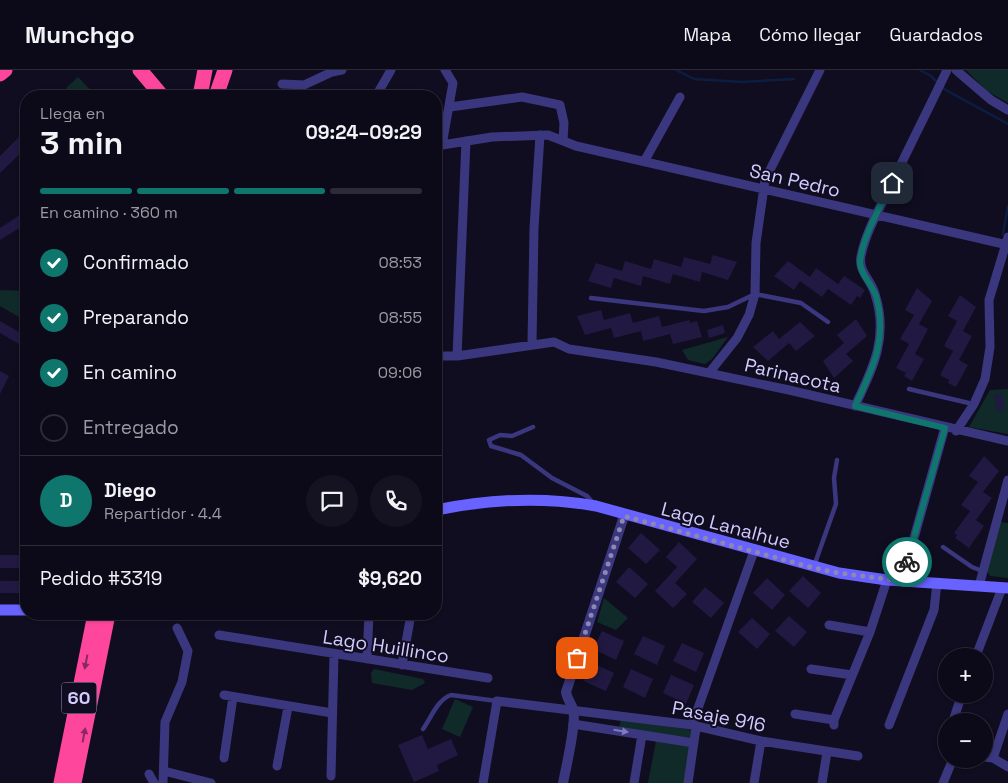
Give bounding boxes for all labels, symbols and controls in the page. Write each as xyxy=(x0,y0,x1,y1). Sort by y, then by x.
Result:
text: Munchgo xyxy=(25,19,135,50)
text: Mapa xyxy=(683,23,731,46)
text: Cómo llegar xyxy=(759,23,861,46)
text: Guardados xyxy=(889,23,983,46)
text: Llega en xyxy=(40,103,105,124)
text: 09:24–09:29 xyxy=(305,120,422,145)
text: 3 min xyxy=(40,123,123,163)
street label: San Pedro xyxy=(747,158,843,203)
pin xyxy=(871,162,913,204)
icon: home xyxy=(878,169,906,197)
text: En camino · 360 m xyxy=(40,202,178,223)
icon: check xyxy=(40,249,68,277)
text: Confirmado xyxy=(83,250,189,275)
text: 08:53 xyxy=(378,252,422,273)
icon: check xyxy=(40,304,68,332)
text: Preparando xyxy=(83,305,189,330)
text: 08:55 xyxy=(379,307,422,328)
street label: Parinacota xyxy=(742,352,844,399)
icon: check xyxy=(40,359,68,387)
text: En camino xyxy=(83,360,177,385)
text: 09:06 xyxy=(378,362,422,383)
text: Entregado xyxy=(83,415,179,440)
button: chat xyxy=(306,475,358,527)
button: phone xyxy=(370,475,422,527)
text: Diego xyxy=(104,478,156,503)
text: D xyxy=(60,488,72,513)
street label: Lago Lanalhue xyxy=(659,496,793,555)
text: Repartidor · 4.4 xyxy=(104,503,222,524)
courier xyxy=(882,537,932,587)
icon: bike xyxy=(893,548,921,576)
text: Pedido #3319 xyxy=(40,566,162,591)
text: $9,620 xyxy=(358,566,422,591)
street label: Lago Huillinco xyxy=(321,624,451,669)
pin xyxy=(556,637,598,679)
icon: bag xyxy=(563,644,591,672)
map controls xyxy=(938,648,993,768)
button: + xyxy=(938,648,993,703)
one-way arrow xyxy=(82,654,90,670)
road number: 60 xyxy=(62,682,96,714)
street label: Pasaje 916 xyxy=(670,695,768,738)
button: − xyxy=(938,713,993,768)
one-way arrow xyxy=(80,727,88,743)
one-way arrow xyxy=(614,728,630,736)

